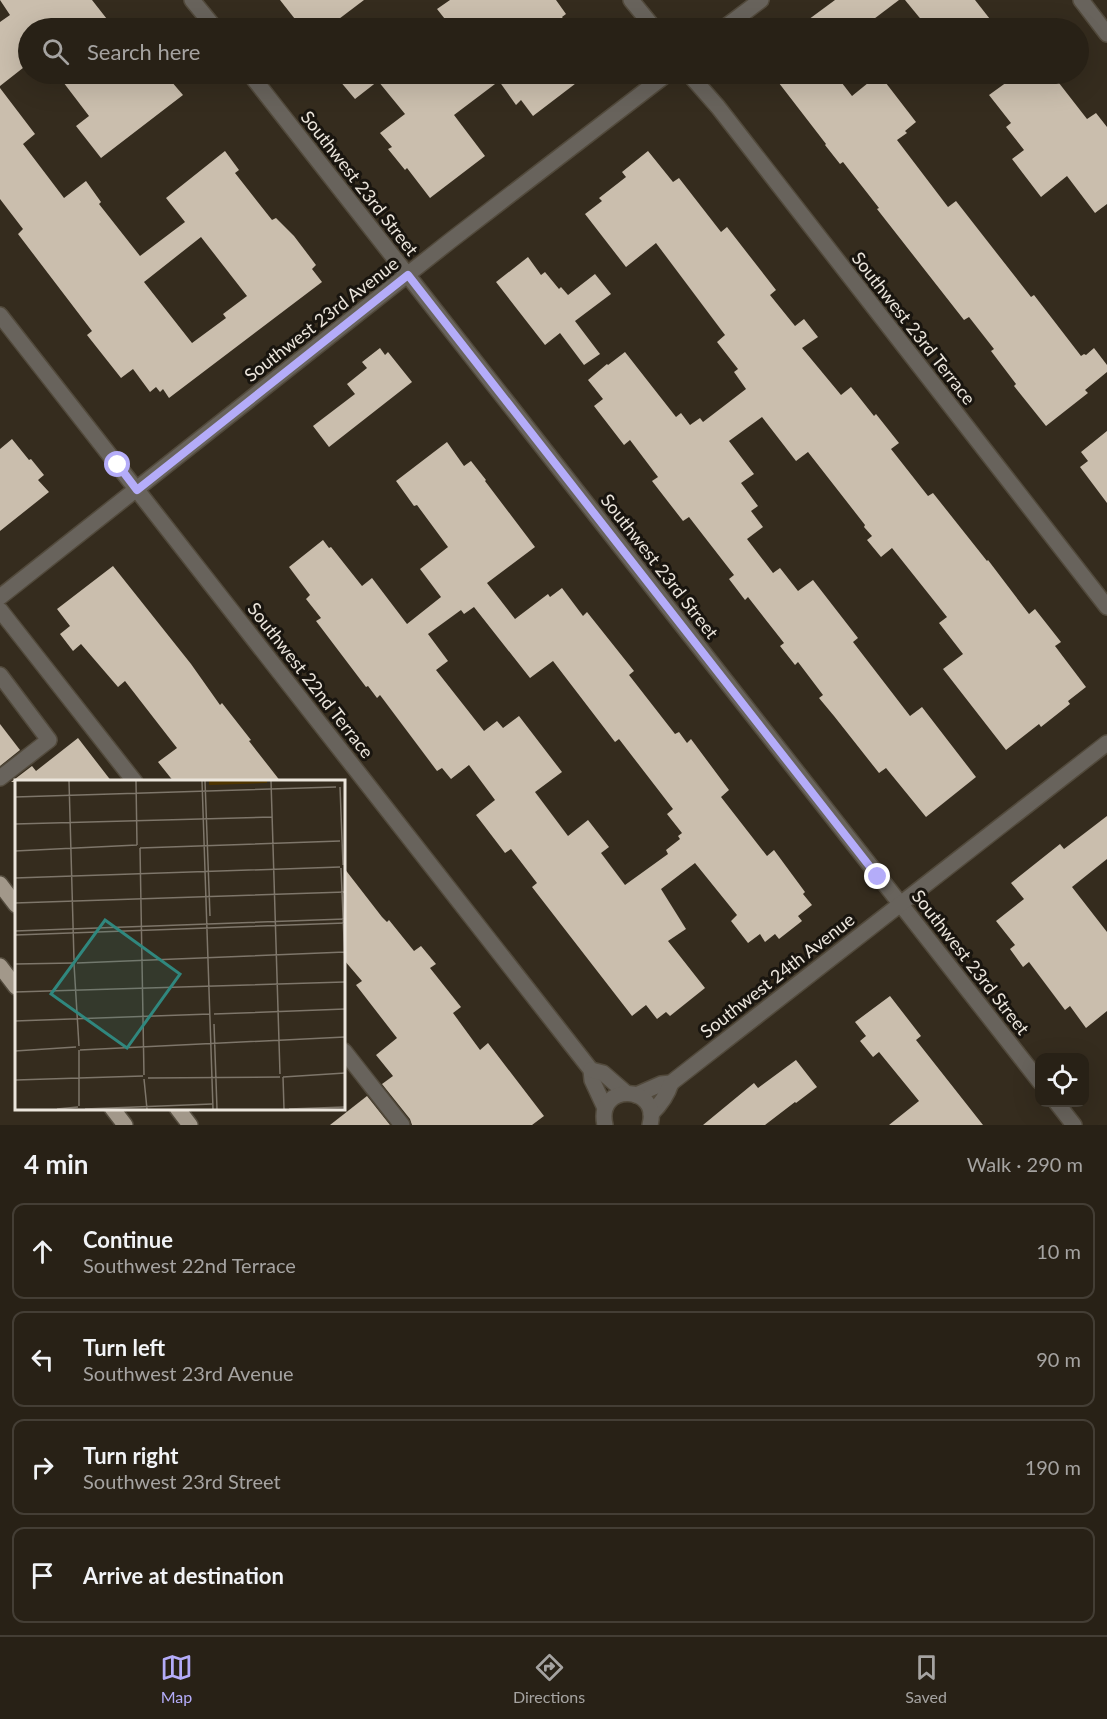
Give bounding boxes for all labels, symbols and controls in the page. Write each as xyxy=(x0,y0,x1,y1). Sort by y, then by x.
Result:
search box xyxy=(18,18,1089,84)
icon: search xyxy=(39,35,72,68)
text: Search here xyxy=(87,38,200,65)
street label: Southwest 23rd Street xyxy=(297,106,424,260)
street label: Southwest 23rd Terrace xyxy=(848,247,980,409)
street label: Southwest 23rd Avenue xyxy=(240,252,402,386)
route start xyxy=(104,451,130,477)
street label: Southwest 23rd Street xyxy=(597,489,724,643)
street label: Southwest 22nd Terrace xyxy=(243,598,379,762)
inset map xyxy=(15,780,345,1110)
route end xyxy=(864,863,890,889)
street label: Southwest 23rd Street xyxy=(908,885,1035,1039)
street label: Southwest 24th Avenue xyxy=(695,908,859,1042)
map controls xyxy=(1035,1053,1089,1107)
button: locate xyxy=(1035,1053,1089,1107)
text: 4 min xyxy=(24,1148,88,1180)
text: Walk · 290 m xyxy=(967,1152,1083,1176)
text: Continue xyxy=(83,1226,173,1253)
icon: ahead xyxy=(26,1235,59,1268)
text: 10 m xyxy=(1036,1239,1081,1263)
text: Southwest 22nd Terrace xyxy=(83,1253,296,1277)
text: Turn left xyxy=(83,1334,165,1361)
icon: left xyxy=(26,1343,59,1376)
text: 90 m xyxy=(1036,1347,1081,1371)
text: Southwest 23rd Avenue xyxy=(83,1361,294,1385)
text: Turn right xyxy=(83,1442,178,1469)
icon: right xyxy=(26,1451,59,1484)
text: 190 m xyxy=(1025,1455,1081,1479)
text: Southwest 23rd Street xyxy=(83,1469,281,1493)
icon: arrive xyxy=(26,1559,59,1592)
text: Arrive at destination xyxy=(83,1562,284,1589)
tab: Map xyxy=(160,1651,193,1706)
tab: Directions xyxy=(513,1651,585,1706)
tab: Saved xyxy=(905,1651,947,1706)

